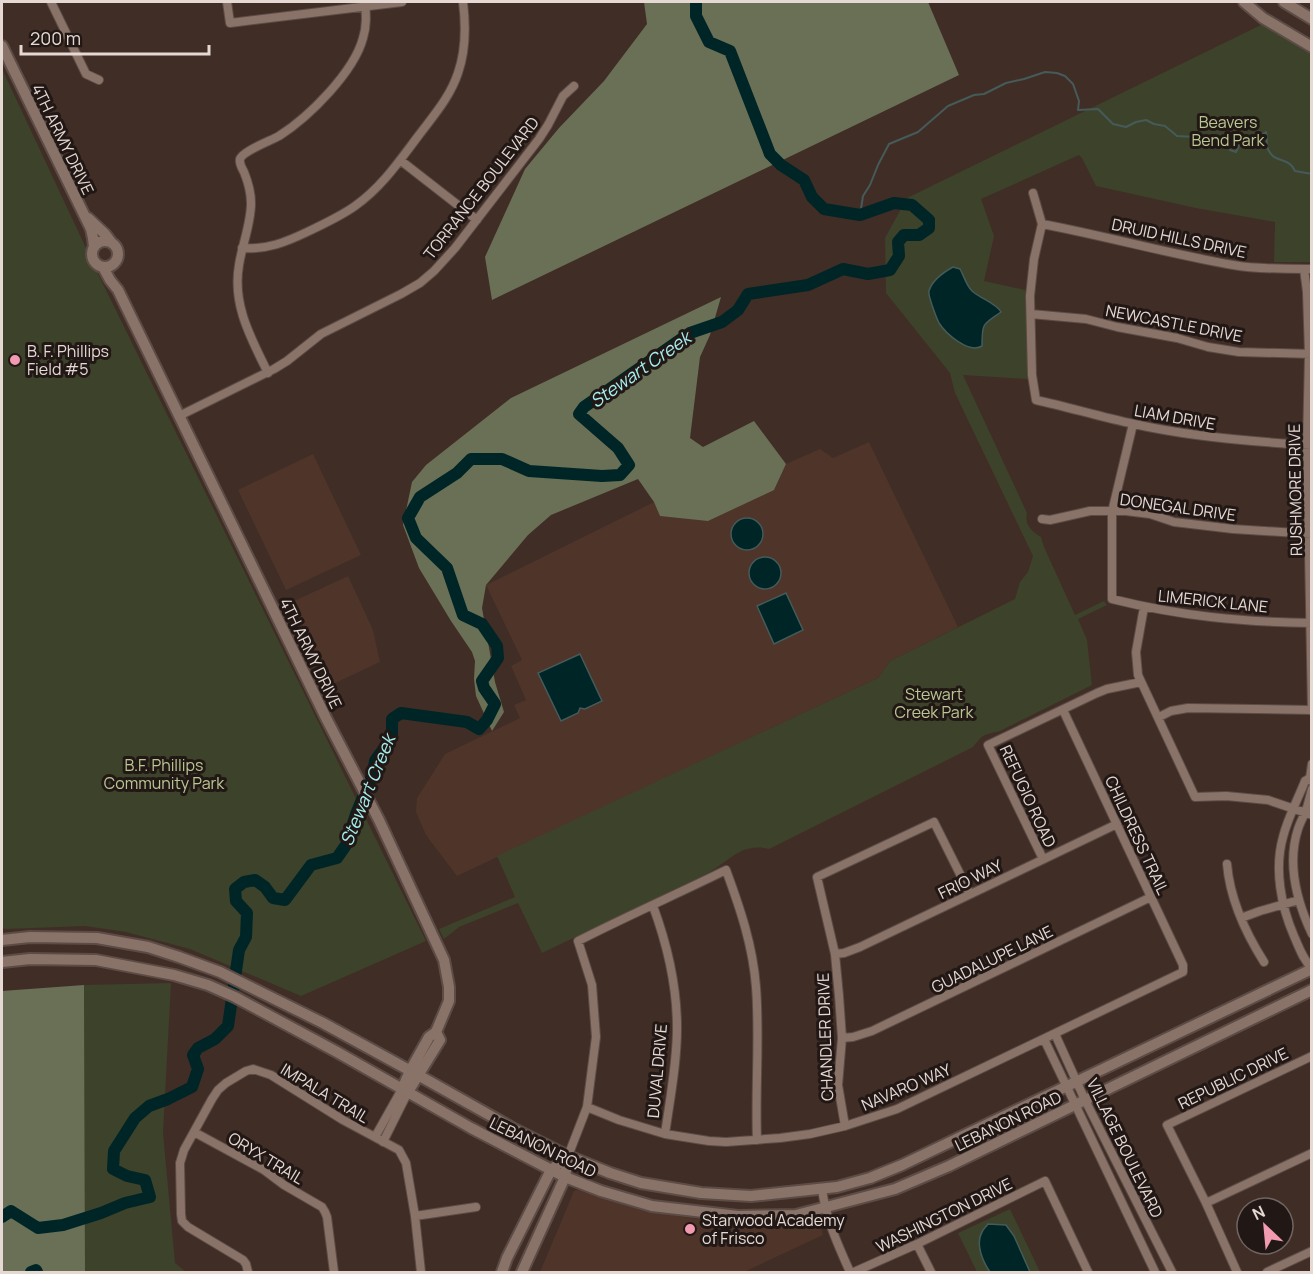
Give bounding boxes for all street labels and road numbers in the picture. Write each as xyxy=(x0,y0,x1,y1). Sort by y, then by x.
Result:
street label: 4TH ARMY DRIVE xyxy=(27,80,99,198)
street label: TORRANCE BOULEVARD xyxy=(418,112,544,264)
street label: DRUID HILLS DRIVE xyxy=(1110,213,1248,263)
street label: NEWCASTLE DRIVE xyxy=(1104,299,1244,347)
street label: LIAM DRIVE xyxy=(1133,399,1217,435)
street label: RUSHMORE DRIVE xyxy=(1283,424,1307,556)
street label: DONEGAL DRIVE xyxy=(1119,488,1237,526)
street label: LIMERICK LANE xyxy=(1157,584,1269,618)
street label: 4TH ARMY DRIVE xyxy=(275,594,347,712)
street label: REFUGIO ROAD xyxy=(995,741,1061,851)
street label: CHILDRESS TRAIL xyxy=(1100,772,1174,898)
street label: FRIO WAY xyxy=(934,854,1006,904)
street label: GUADALUPE LANE xyxy=(928,920,1056,998)
street label: CHANDLER DRIVE xyxy=(812,973,838,1101)
street label: DUVAL DRIVE xyxy=(642,1023,672,1119)
street label: REPUBLIC DRIVE xyxy=(1174,1042,1292,1114)
street label: IMPALA TRAIL xyxy=(277,1058,373,1128)
street label: NAVARO WAY xyxy=(858,1058,954,1116)
street label: VILLAGE BOULEVARD xyxy=(1082,1075,1168,1222)
street label: LEBANON ROAD xyxy=(951,1086,1065,1156)
street label: LEBANON ROAD xyxy=(486,1112,600,1182)
street label: ORYX TRAIL xyxy=(224,1127,308,1189)
street label: WASHINGTON DRIVE xyxy=(872,1173,1016,1257)

